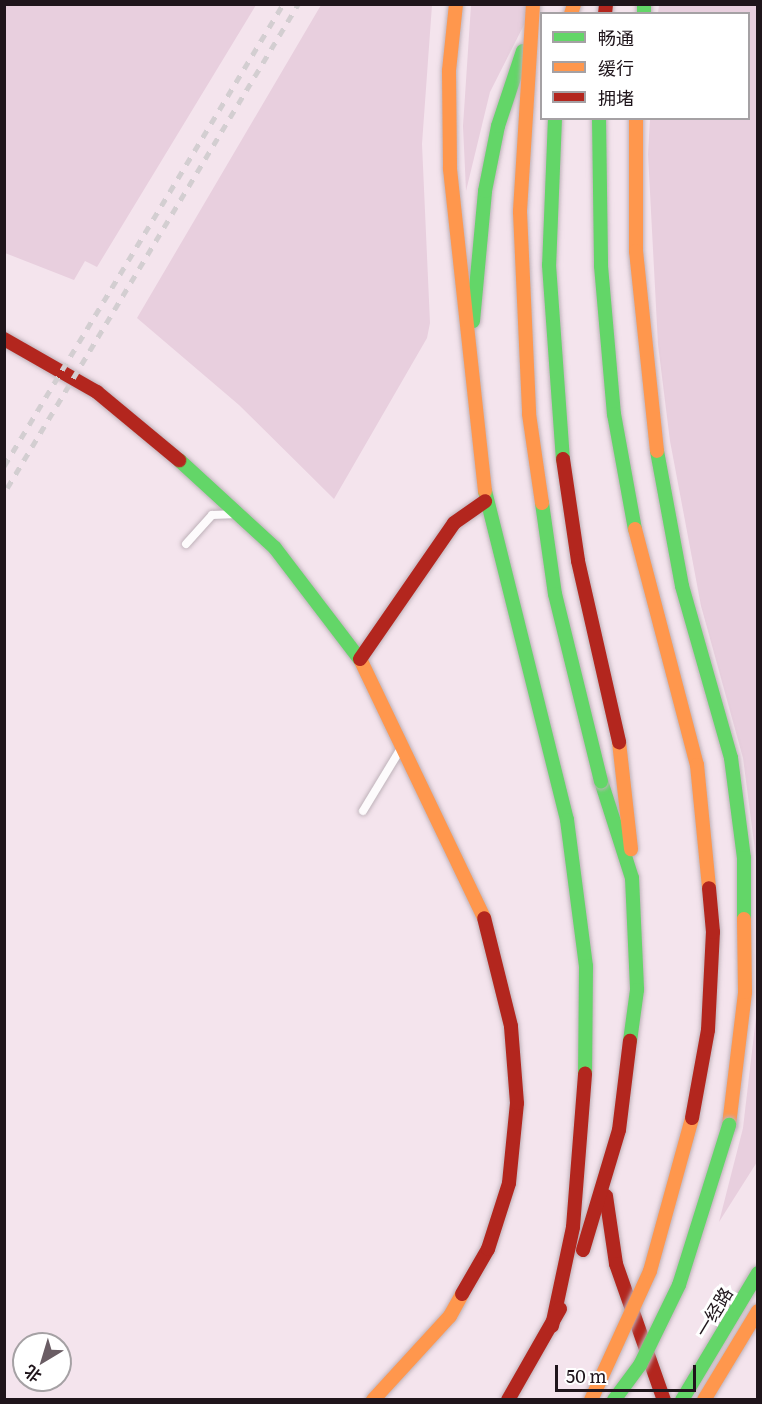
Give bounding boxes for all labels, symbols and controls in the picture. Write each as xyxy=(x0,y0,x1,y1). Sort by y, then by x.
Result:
legend xyxy=(540,12,750,120)
text: 畅通 xyxy=(598,24,634,51)
text: 缓行 xyxy=(598,54,634,81)
text: 拥堵 xyxy=(598,84,634,111)
street label: 一经路 xyxy=(691,1283,737,1341)
north arrow xyxy=(12,1332,72,1392)
scale bar xyxy=(558,1353,699,1391)
text: 北 xyxy=(18,1360,46,1389)
text: 50 m xyxy=(566,1362,607,1389)

